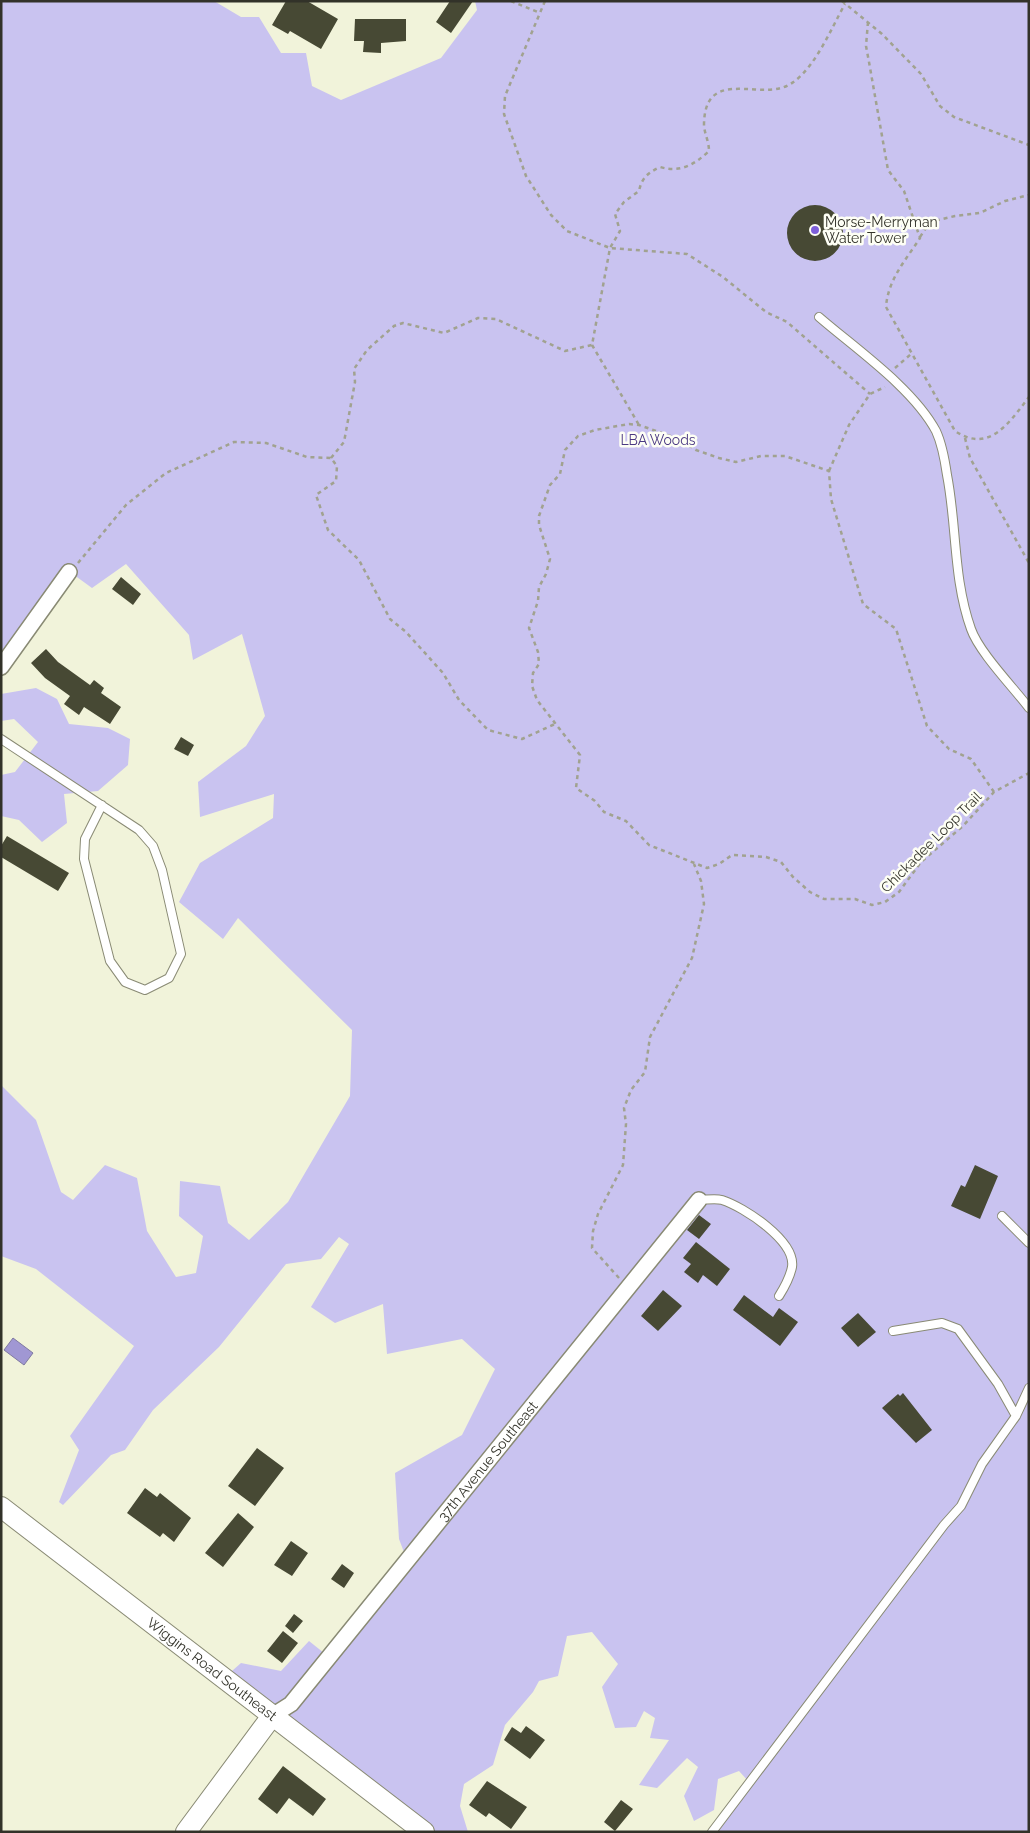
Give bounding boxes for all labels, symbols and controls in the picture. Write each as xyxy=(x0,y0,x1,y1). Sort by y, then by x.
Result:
place label: Morse-Merryman Water Tower xyxy=(825,214,938,246)
marker: Morse-Merryman Water Tower xyxy=(809,224,821,236)
park label: LBA Woods xyxy=(620,432,696,448)
street label: Chickadee Loop Trail xyxy=(877,788,985,896)
street label: 37th Avenue Southeast xyxy=(435,1398,541,1524)
street label: Wiggins Road Southeast xyxy=(144,1614,280,1724)

